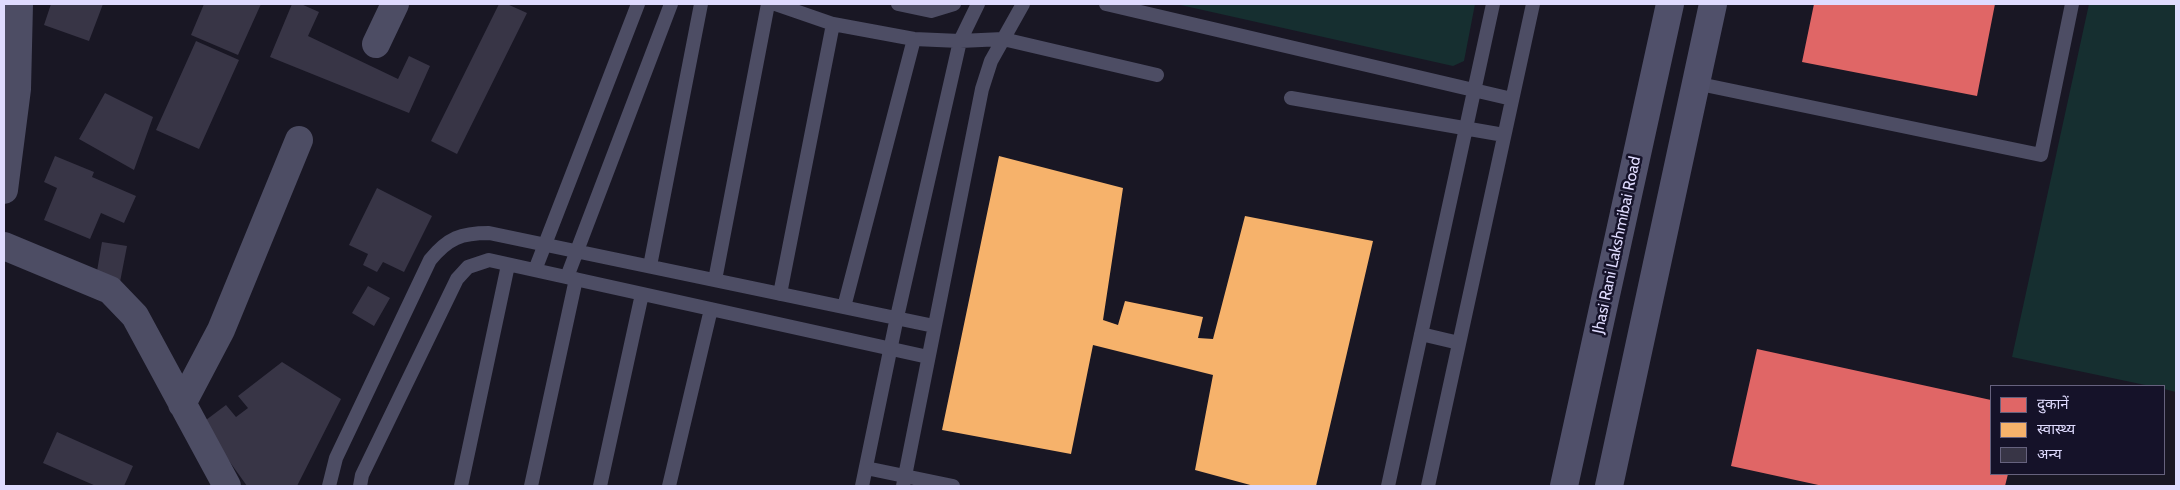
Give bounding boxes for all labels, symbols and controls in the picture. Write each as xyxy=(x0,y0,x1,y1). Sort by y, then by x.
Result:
street label: Jhasi Rani Lakshmibai Road xyxy=(1589,155,1645,335)
legend xyxy=(1990,385,2165,475)
text: दुकानें xyxy=(2037,395,2069,413)
text: स्वास्थ्य xyxy=(2037,420,2075,438)
text: अन्य xyxy=(2037,445,2062,463)

